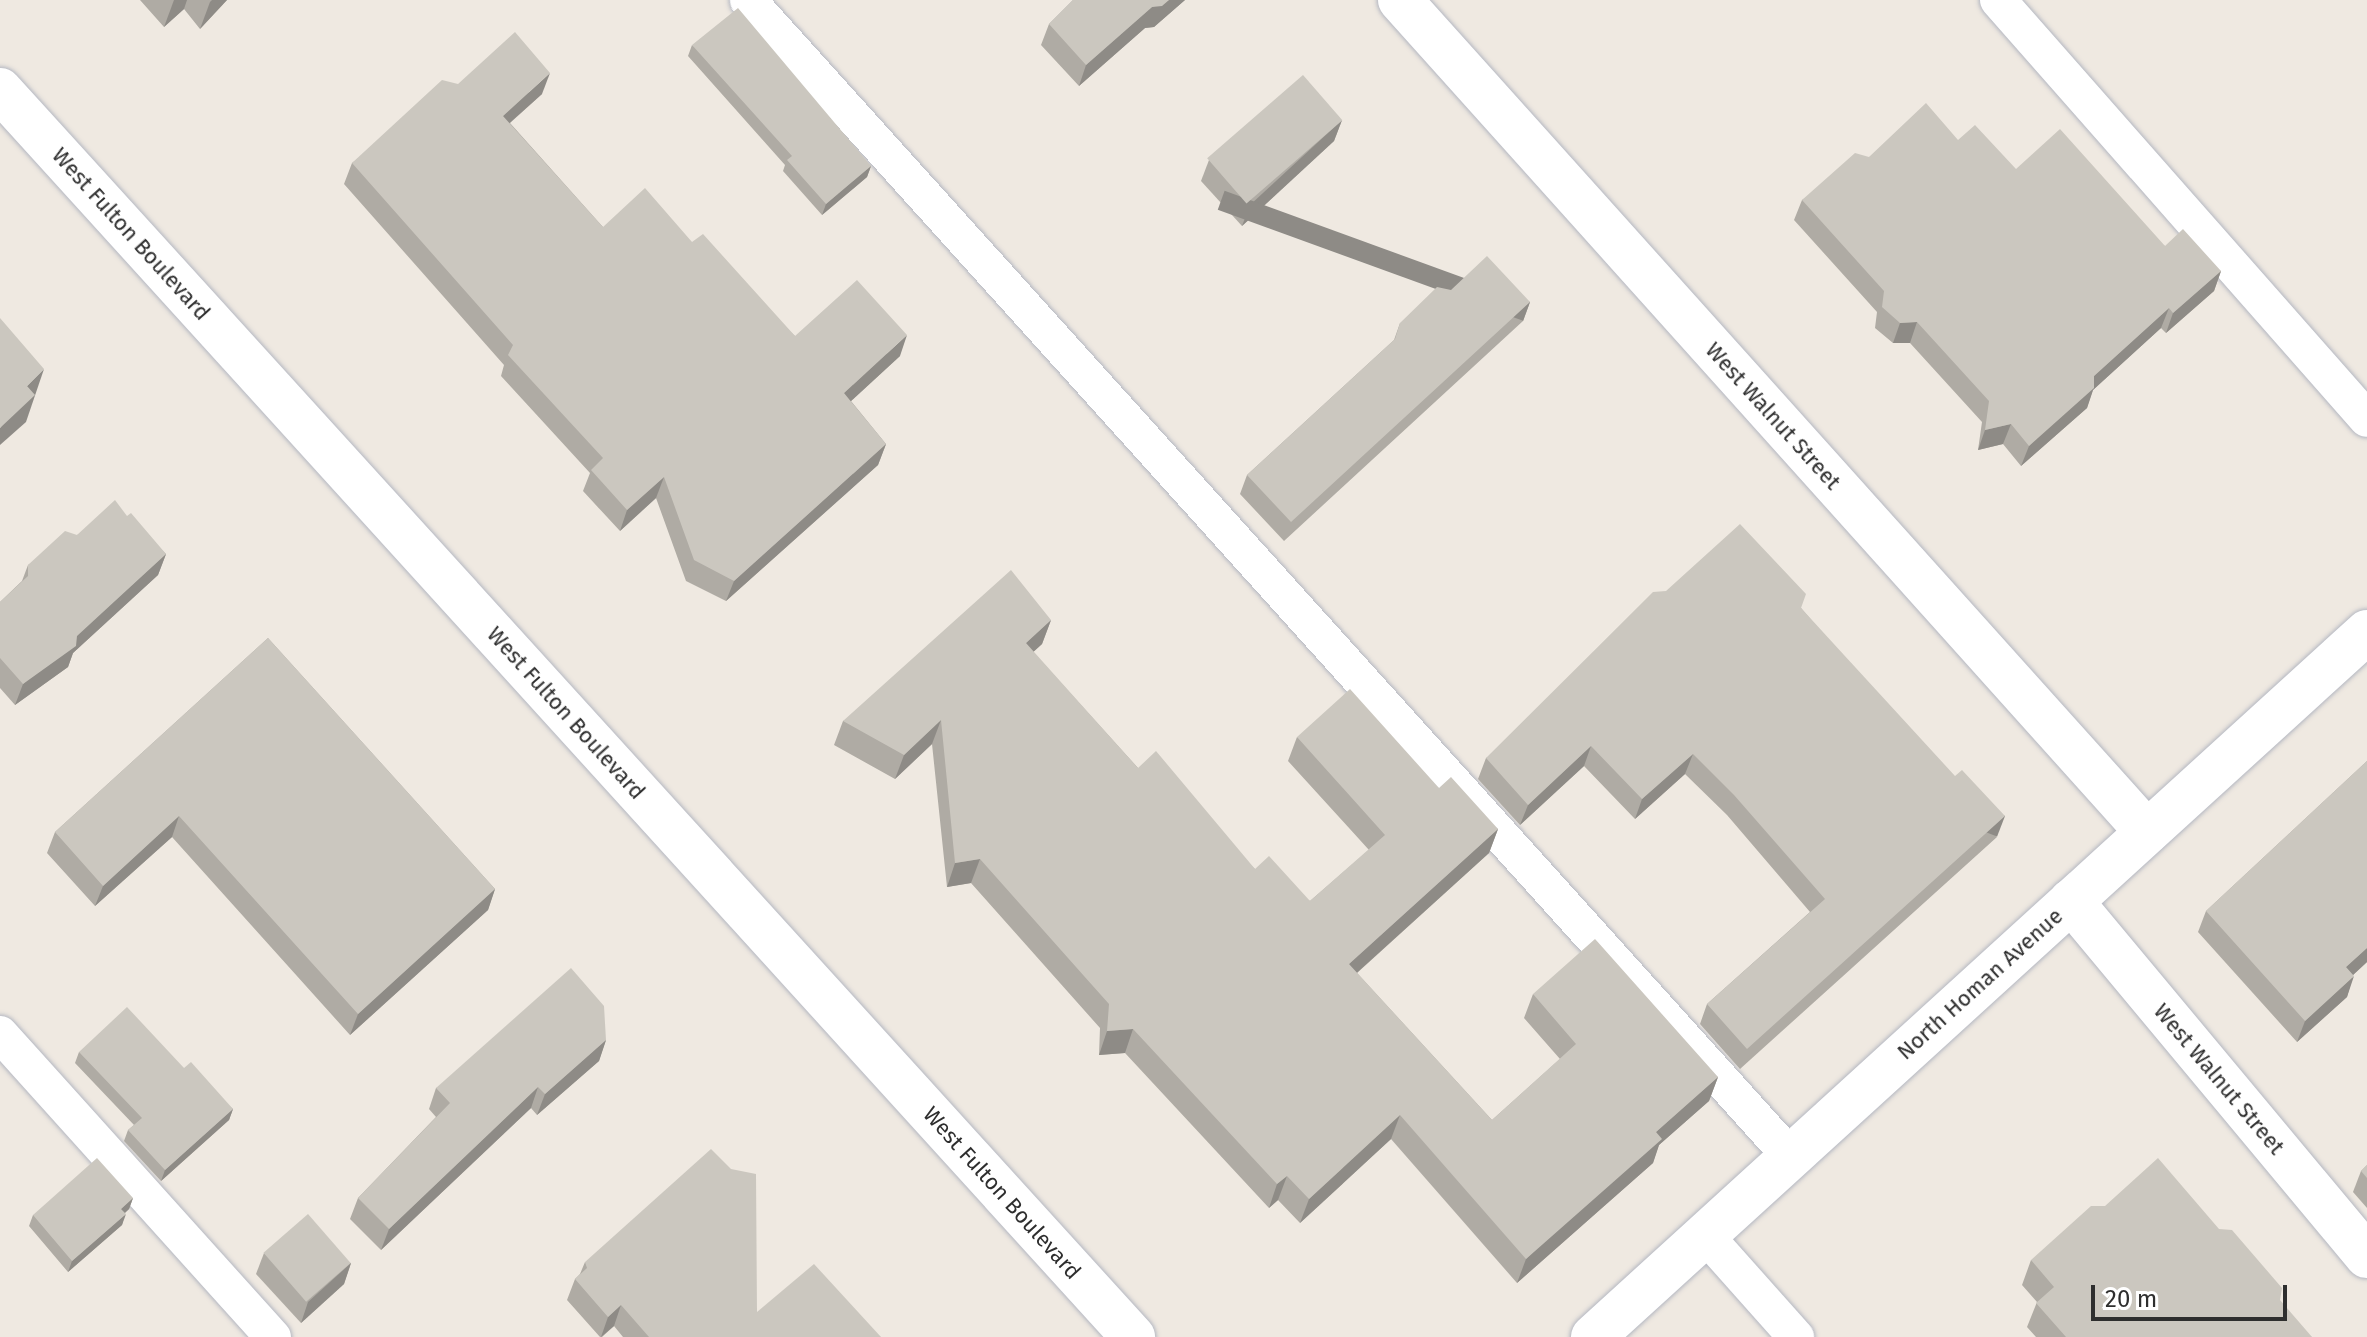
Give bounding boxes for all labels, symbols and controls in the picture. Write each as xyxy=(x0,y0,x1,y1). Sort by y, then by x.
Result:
street label: West Fulton Boulevard xyxy=(47,142,215,326)
street label: West Walnut Street xyxy=(1700,337,1846,495)
street label: West Fulton Boulevard xyxy=(482,621,650,805)
street label: North Homan Avenue xyxy=(1892,903,2068,1065)
street label: West Walnut Street xyxy=(2148,998,2290,1160)
street label: West Fulton Boulevard xyxy=(918,1101,1086,1285)
scale bar xyxy=(2095,1269,2291,1319)
text: 20 m xyxy=(2105,1285,2157,1313)

